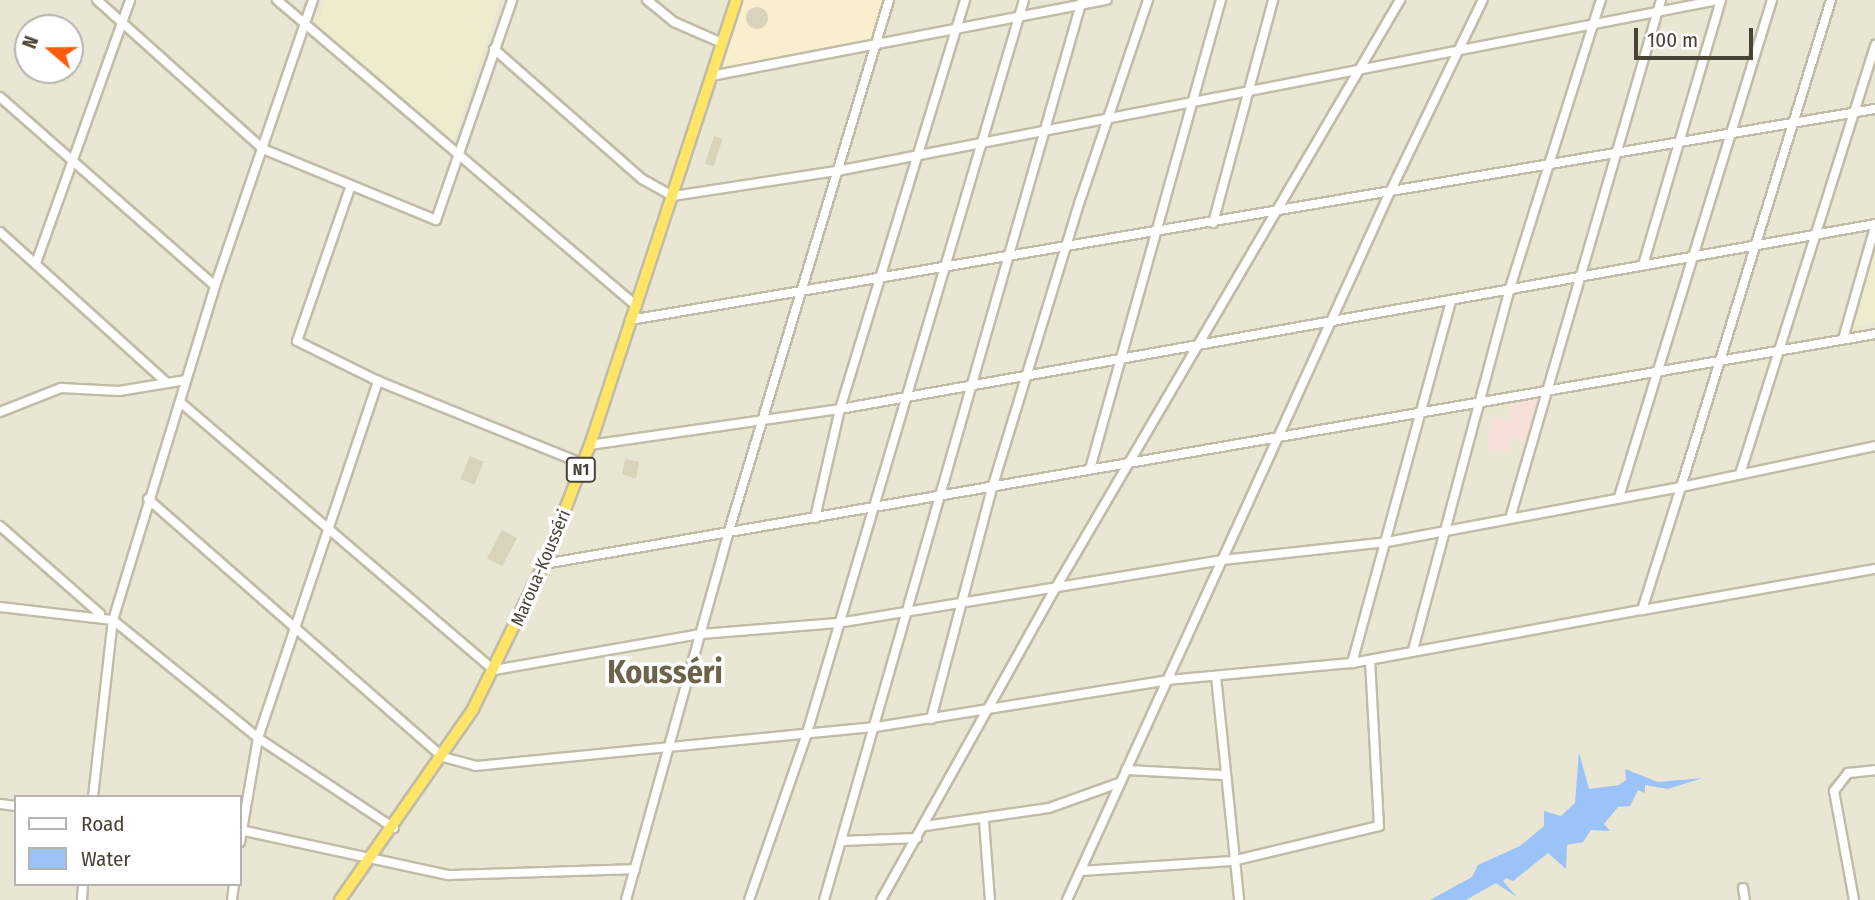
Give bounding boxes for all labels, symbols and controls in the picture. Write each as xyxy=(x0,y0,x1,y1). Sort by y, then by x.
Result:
north arrow xyxy=(14,14,84,84)
scale bar xyxy=(1637,14,1756,58)
text: 100 m xyxy=(1647,27,1698,53)
text: N xyxy=(18,33,43,52)
road number: N1 xyxy=(565,457,597,482)
street label: Maroua-Kousséri xyxy=(507,506,575,630)
district label: Kousséri xyxy=(607,653,723,691)
legend xyxy=(14,795,242,886)
text: Road xyxy=(81,811,125,837)
text: Water xyxy=(81,846,131,872)

